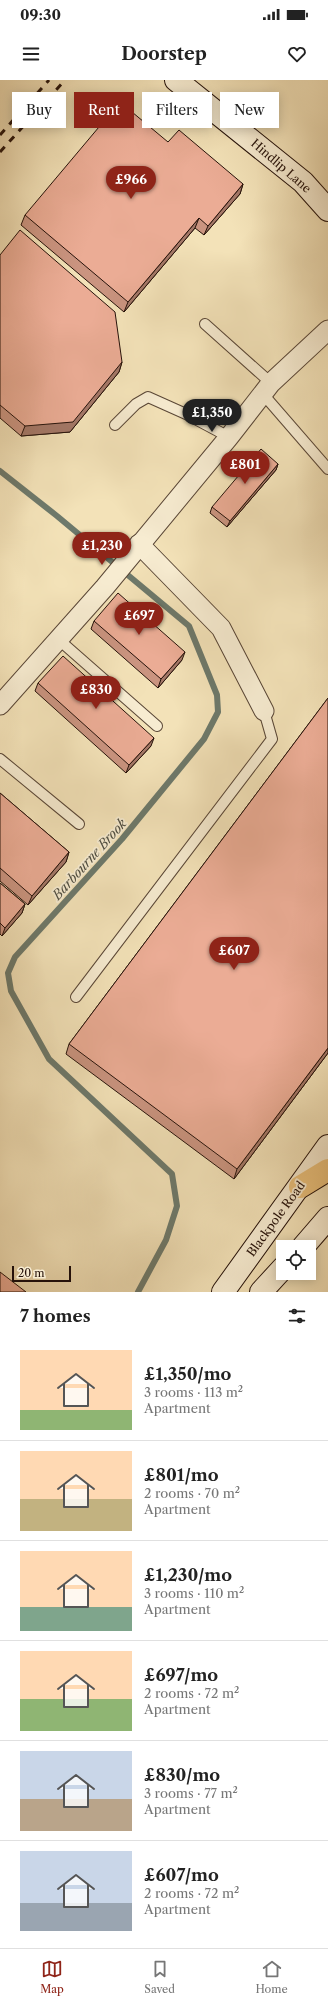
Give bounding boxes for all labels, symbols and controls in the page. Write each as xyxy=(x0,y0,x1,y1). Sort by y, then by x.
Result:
text: 09:30 xyxy=(20,5,61,24)
icon: menu xyxy=(20,43,42,65)
text: Doorstep xyxy=(121,43,207,65)
icon: heart xyxy=(286,43,308,65)
chip: Buy xyxy=(12,92,66,128)
chip: Rent xyxy=(74,92,134,128)
chip: Filters xyxy=(142,92,212,128)
chip: New xyxy=(220,92,279,128)
street label: Hindlip Lane xyxy=(248,135,315,196)
pin: £966 xyxy=(107,166,155,200)
text: £966 xyxy=(115,171,147,187)
pin: £1,350 xyxy=(179,399,245,433)
text: £1,350 xyxy=(192,404,232,420)
pin: £801 xyxy=(221,451,269,485)
text: £801 xyxy=(230,456,260,472)
pin: £1,230 xyxy=(69,532,135,566)
text: £1,230 xyxy=(81,537,123,553)
pin: £697 xyxy=(115,602,163,636)
text: £697 xyxy=(123,607,155,623)
pin: £830 xyxy=(72,676,120,710)
text: £830 xyxy=(80,681,112,697)
water label: Barbourne Brook xyxy=(48,815,130,903)
pin: £607 xyxy=(210,937,258,971)
text: £607 xyxy=(218,942,250,958)
street label: Blackpole Road xyxy=(243,1178,308,1259)
map controls xyxy=(276,1240,316,1280)
button: locate xyxy=(276,1240,316,1280)
scale bar xyxy=(12,1264,71,1283)
text: 20 m xyxy=(18,1266,44,1280)
icon: filters xyxy=(286,1305,308,1327)
text: 7 homes xyxy=(20,1306,91,1326)
text: £1,350/mo xyxy=(144,1364,231,1384)
icon: home xyxy=(52,1366,100,1414)
text: 3 rooms · 113 m² xyxy=(144,1384,243,1400)
text: Apartment xyxy=(144,1400,211,1416)
text: £801/mo xyxy=(144,1465,219,1485)
icon: home xyxy=(52,1467,100,1515)
text: 2 rooms · 70 m² xyxy=(144,1485,240,1501)
text: Apartment xyxy=(144,1501,211,1517)
text: £1,230/mo xyxy=(144,1565,232,1585)
icon: home xyxy=(52,1567,100,1615)
text: 3 rooms · 110 m² xyxy=(144,1585,244,1601)
text: Apartment xyxy=(144,1601,211,1617)
text: £697/mo xyxy=(144,1665,218,1685)
icon: home xyxy=(52,1667,100,1715)
text: 2 rooms · 72 m² xyxy=(144,1685,239,1701)
text: Apartment xyxy=(144,1701,211,1717)
text: £830/mo xyxy=(144,1765,220,1785)
icon: home xyxy=(52,1767,100,1815)
text: 3 rooms · 77 m² xyxy=(144,1785,238,1801)
text: Apartment xyxy=(144,1801,211,1817)
text: £607/mo xyxy=(144,1865,219,1885)
icon: home xyxy=(52,1867,100,1915)
text: 2 rooms · 72 m² xyxy=(144,1885,239,1901)
text: Apartment xyxy=(144,1901,211,1917)
tab: Map xyxy=(40,1958,64,1996)
tab: Saved xyxy=(144,1958,175,1996)
tab: Home xyxy=(255,1958,288,1996)

